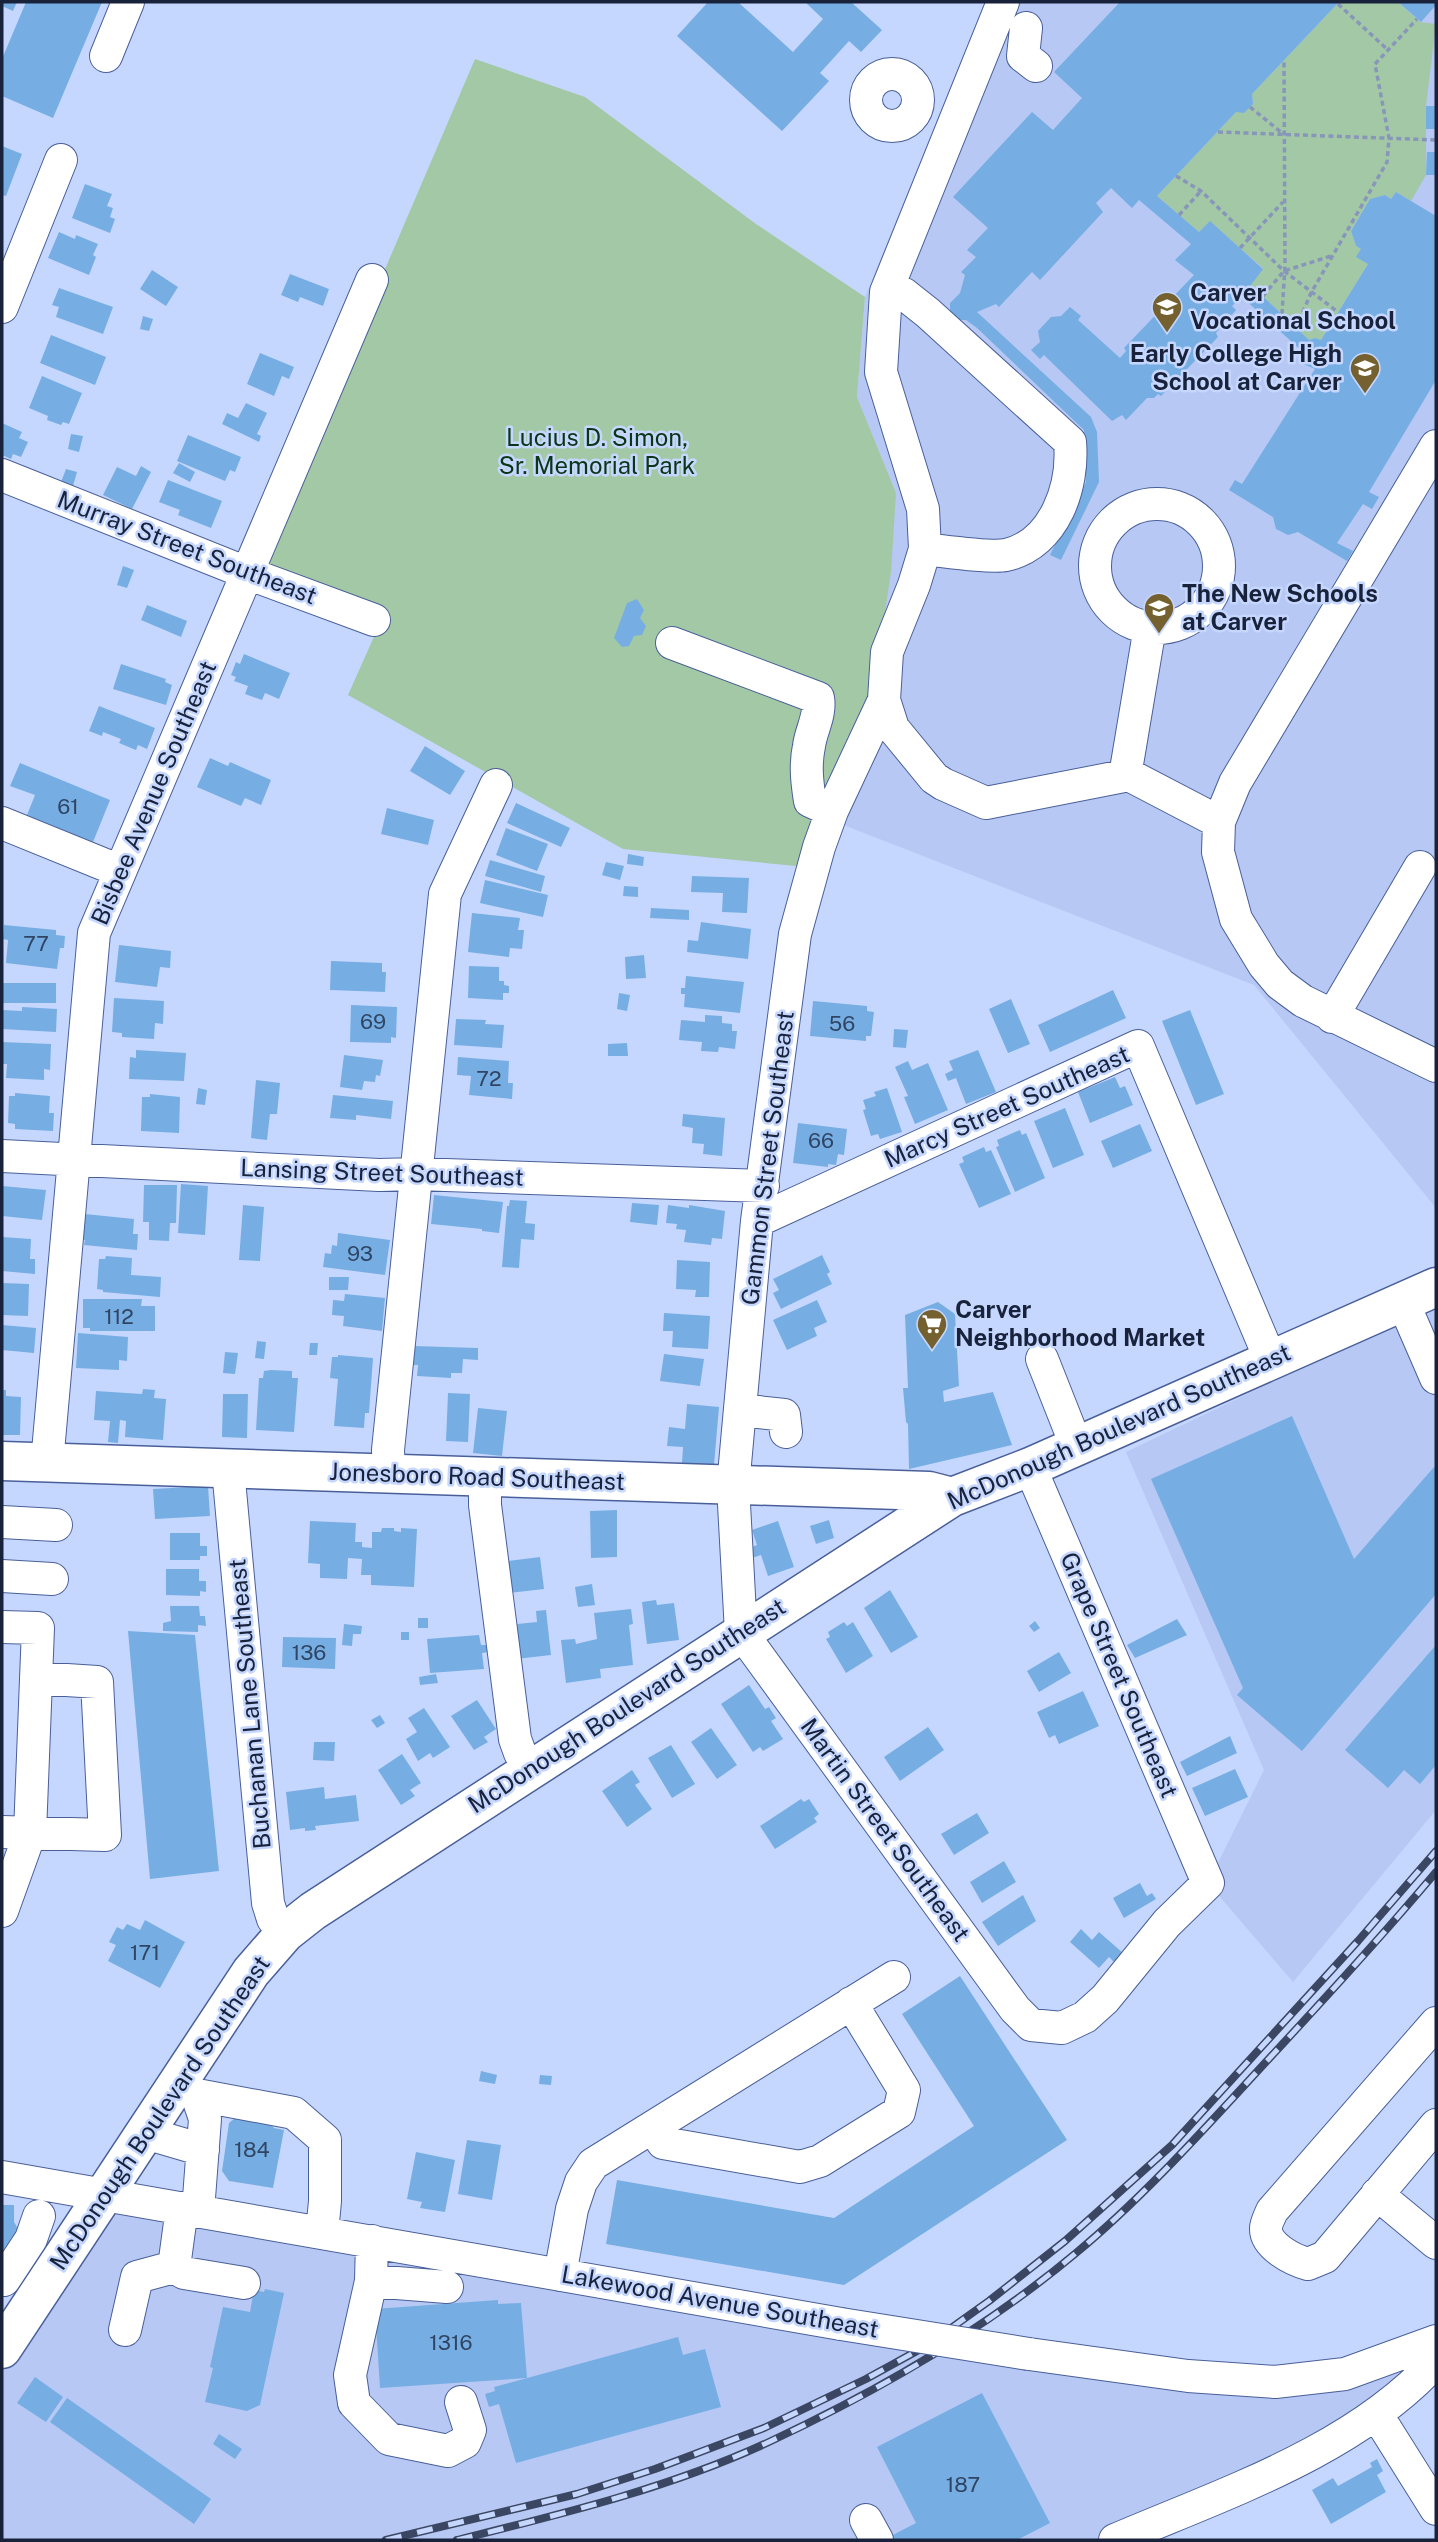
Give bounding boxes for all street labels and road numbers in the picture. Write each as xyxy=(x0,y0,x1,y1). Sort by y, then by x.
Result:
street label: Murray Street Southeast xyxy=(54,485,321,610)
street label: Bisbee Avenue Southeast xyxy=(85,656,221,929)
street label: Gammon Street Southeast xyxy=(735,1009,799,1307)
street label: Marcy Street Southeast xyxy=(880,1039,1134,1173)
street label: Lansing Street Southeast xyxy=(240,1153,524,1191)
street label: McDonough Boulevard Southeast xyxy=(943,1337,1295,1515)
street label: Jonesboro Road Southeast xyxy=(329,1457,625,1495)
street label: Grape Street Southeast xyxy=(1055,1548,1184,1802)
street label: Buchanan Lane Southeast xyxy=(222,1558,276,1850)
street label: McDonough Boulevard Southeast xyxy=(462,1592,790,1818)
street label: Martin Street Southeast xyxy=(795,1712,976,1946)
street label: McDonough Boulevard Southeast xyxy=(43,1950,275,2275)
street label: Lakewood Avenue Southeast xyxy=(559,2259,881,2343)

